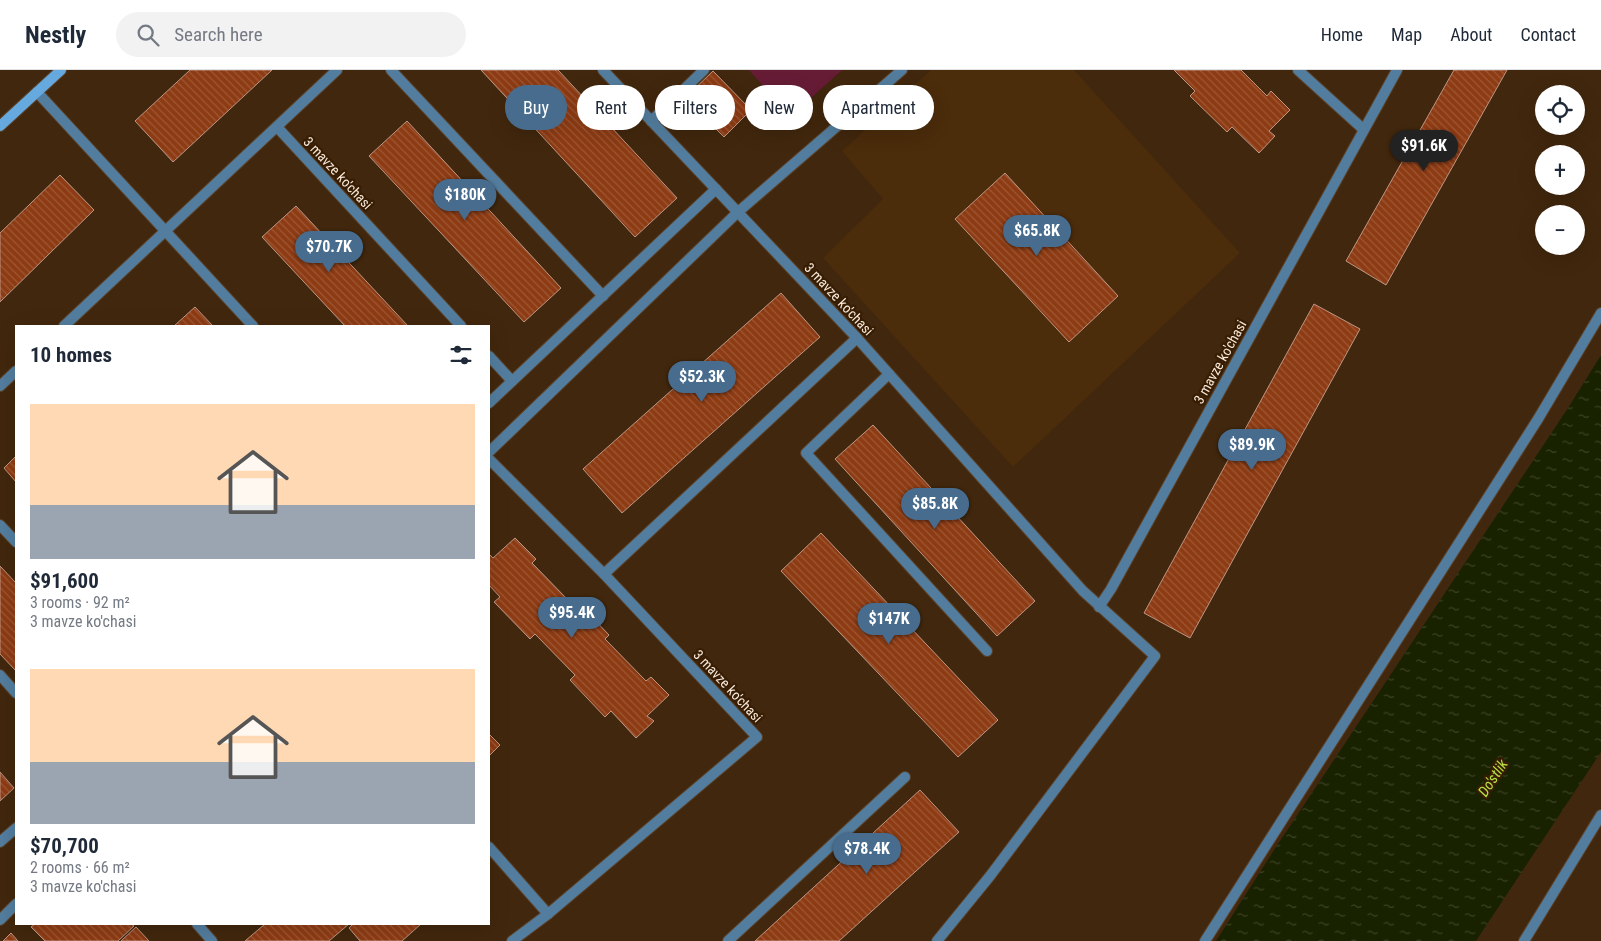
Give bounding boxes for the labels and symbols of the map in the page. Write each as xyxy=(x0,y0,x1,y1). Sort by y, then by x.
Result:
pin: $91.6K xyxy=(1383,129,1465,172)
street label: 3 mavze ko'chasi xyxy=(300,134,376,212)
pin: $180K xyxy=(430,178,500,221)
pin: $65.8K xyxy=(996,214,1078,257)
pin: $70.7K xyxy=(288,230,370,273)
street label: 3 mavze ko'chasi xyxy=(801,260,877,338)
street label: 3 mavze ko'chasi xyxy=(1190,317,1250,407)
pin: $52.3K xyxy=(661,360,743,403)
pin: $89.9K xyxy=(1211,428,1293,471)
pin: $85.8K xyxy=(894,488,976,530)
pin: $95.4K xyxy=(531,596,613,639)
pin: $147K xyxy=(854,602,924,645)
street label: 3 mavze ko'chasi xyxy=(690,647,766,725)
water label: Do'stlik xyxy=(1474,756,1512,800)
pin: $78.4K xyxy=(826,832,908,875)

